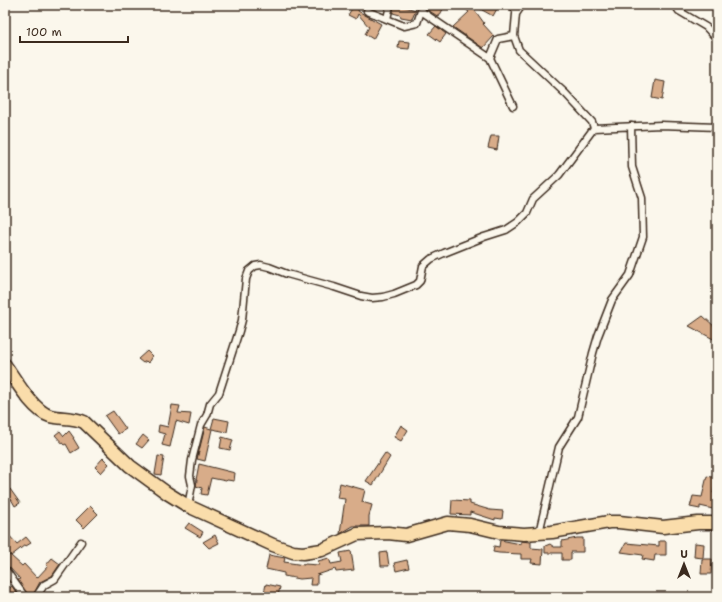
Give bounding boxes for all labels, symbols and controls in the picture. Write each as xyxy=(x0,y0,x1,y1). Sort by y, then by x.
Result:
scale bar xyxy=(20,18,128,44)
text: 100 m xyxy=(26,24,62,40)
north arrow xyxy=(664,544,704,584)
text: U xyxy=(680,547,688,562)

